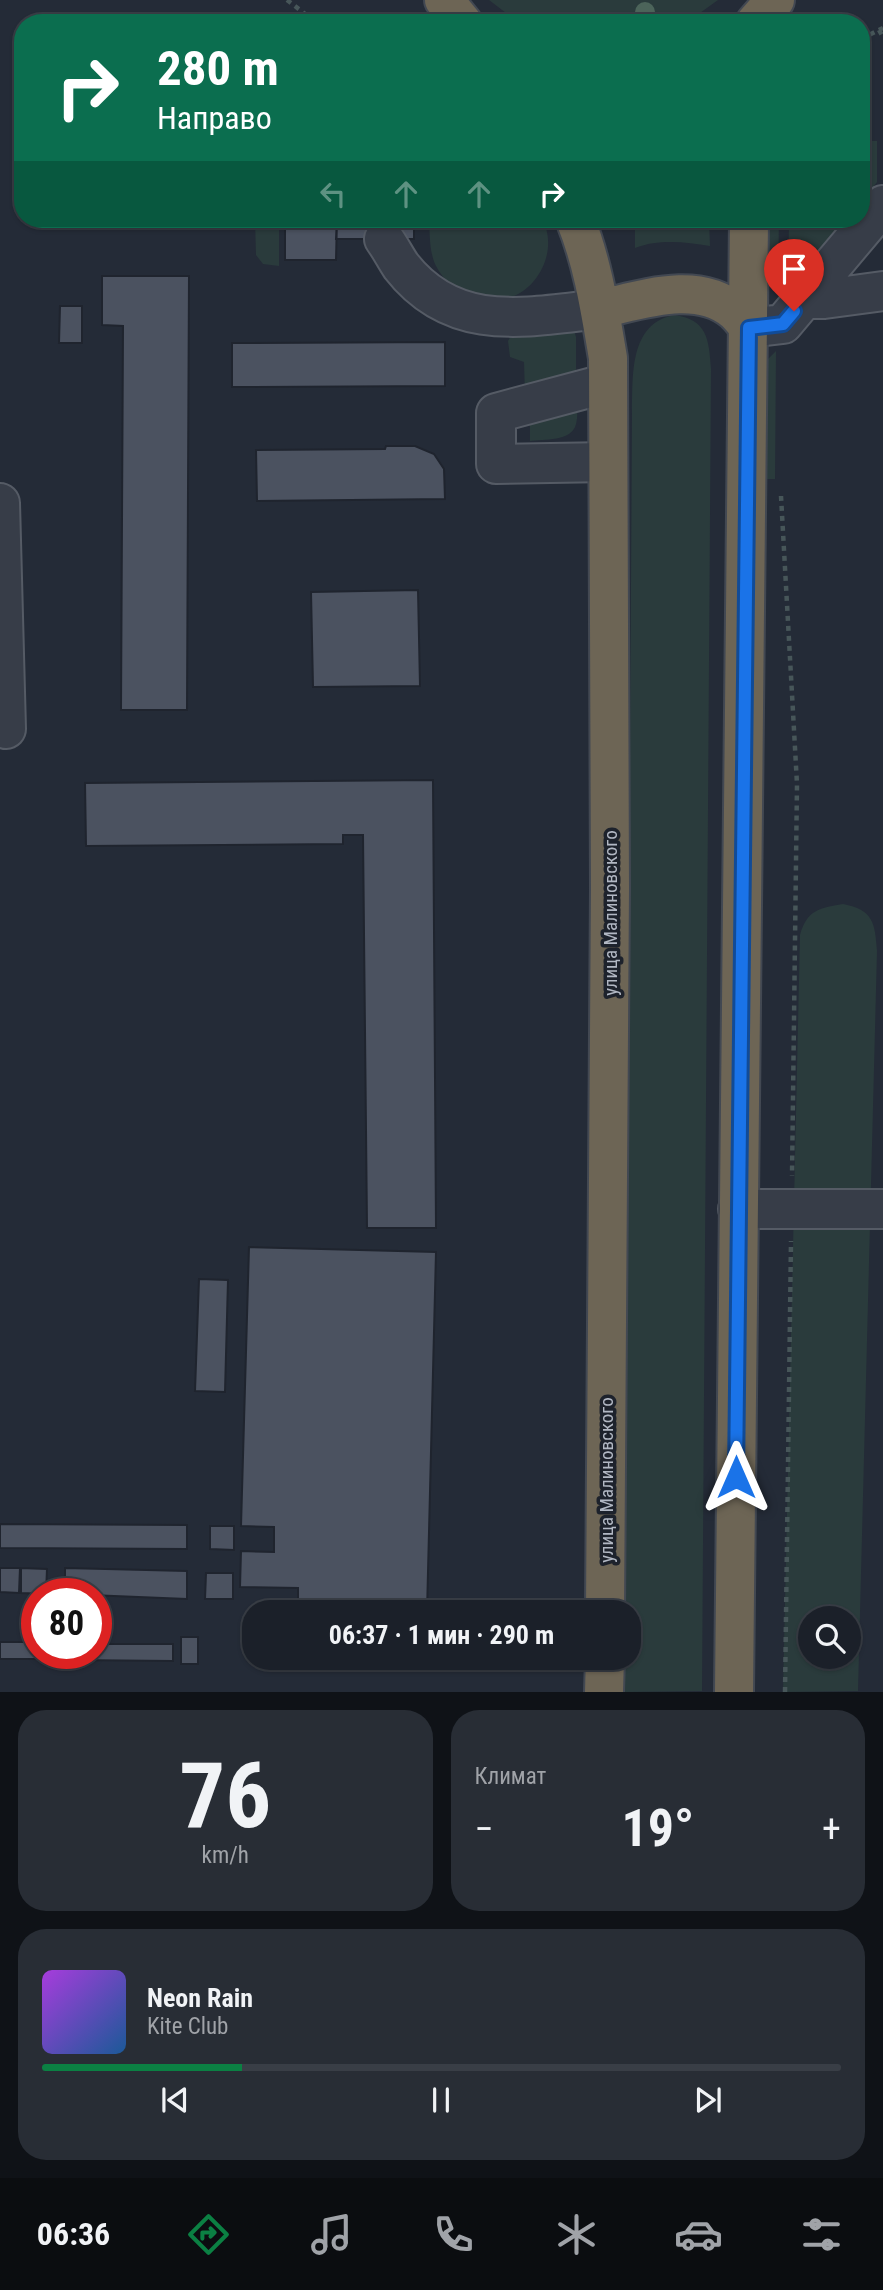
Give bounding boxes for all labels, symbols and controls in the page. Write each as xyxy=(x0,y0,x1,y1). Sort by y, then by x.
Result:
text: 280 m xyxy=(157,40,279,97)
icon: right xyxy=(42,42,133,133)
text: Направо xyxy=(157,99,272,137)
icon: left xyxy=(314,175,352,213)
icon: ahead xyxy=(387,175,425,213)
icon: ahead xyxy=(460,175,498,213)
icon: right xyxy=(533,175,571,213)
pin xyxy=(764,239,824,311)
icon: arrive xyxy=(775,250,813,288)
street label: улица Малиновского xyxy=(599,830,622,996)
street label: улица Малиновского xyxy=(595,1397,618,1563)
position arrow xyxy=(699,1440,773,1514)
speed limit sign: 80 xyxy=(21,1578,112,1669)
map controls xyxy=(798,1606,861,1669)
button: search xyxy=(798,1606,861,1669)
text: 06:37 · 1 мин · 290 m xyxy=(329,1620,554,1650)
text: 76 xyxy=(179,1743,271,1849)
text: Климат xyxy=(475,1763,546,1790)
text: 19° xyxy=(621,1798,694,1859)
text: − xyxy=(475,1807,494,1851)
text: + xyxy=(822,1807,841,1851)
text: km/h xyxy=(202,1842,249,1869)
text: Neon Rain xyxy=(147,1983,253,2013)
text: Kite Club xyxy=(147,2013,228,2040)
icon: previous xyxy=(156,2081,194,2119)
icon: pause xyxy=(422,2081,460,2119)
icon: next xyxy=(689,2081,727,2119)
icon: directions xyxy=(184,2210,233,2259)
icon: music xyxy=(307,2210,356,2259)
icon: phone xyxy=(429,2210,478,2259)
icon: climate xyxy=(552,2210,601,2259)
icon: car xyxy=(674,2210,723,2259)
icon: filters xyxy=(797,2210,846,2259)
text: 06:36 xyxy=(37,2215,110,2253)

